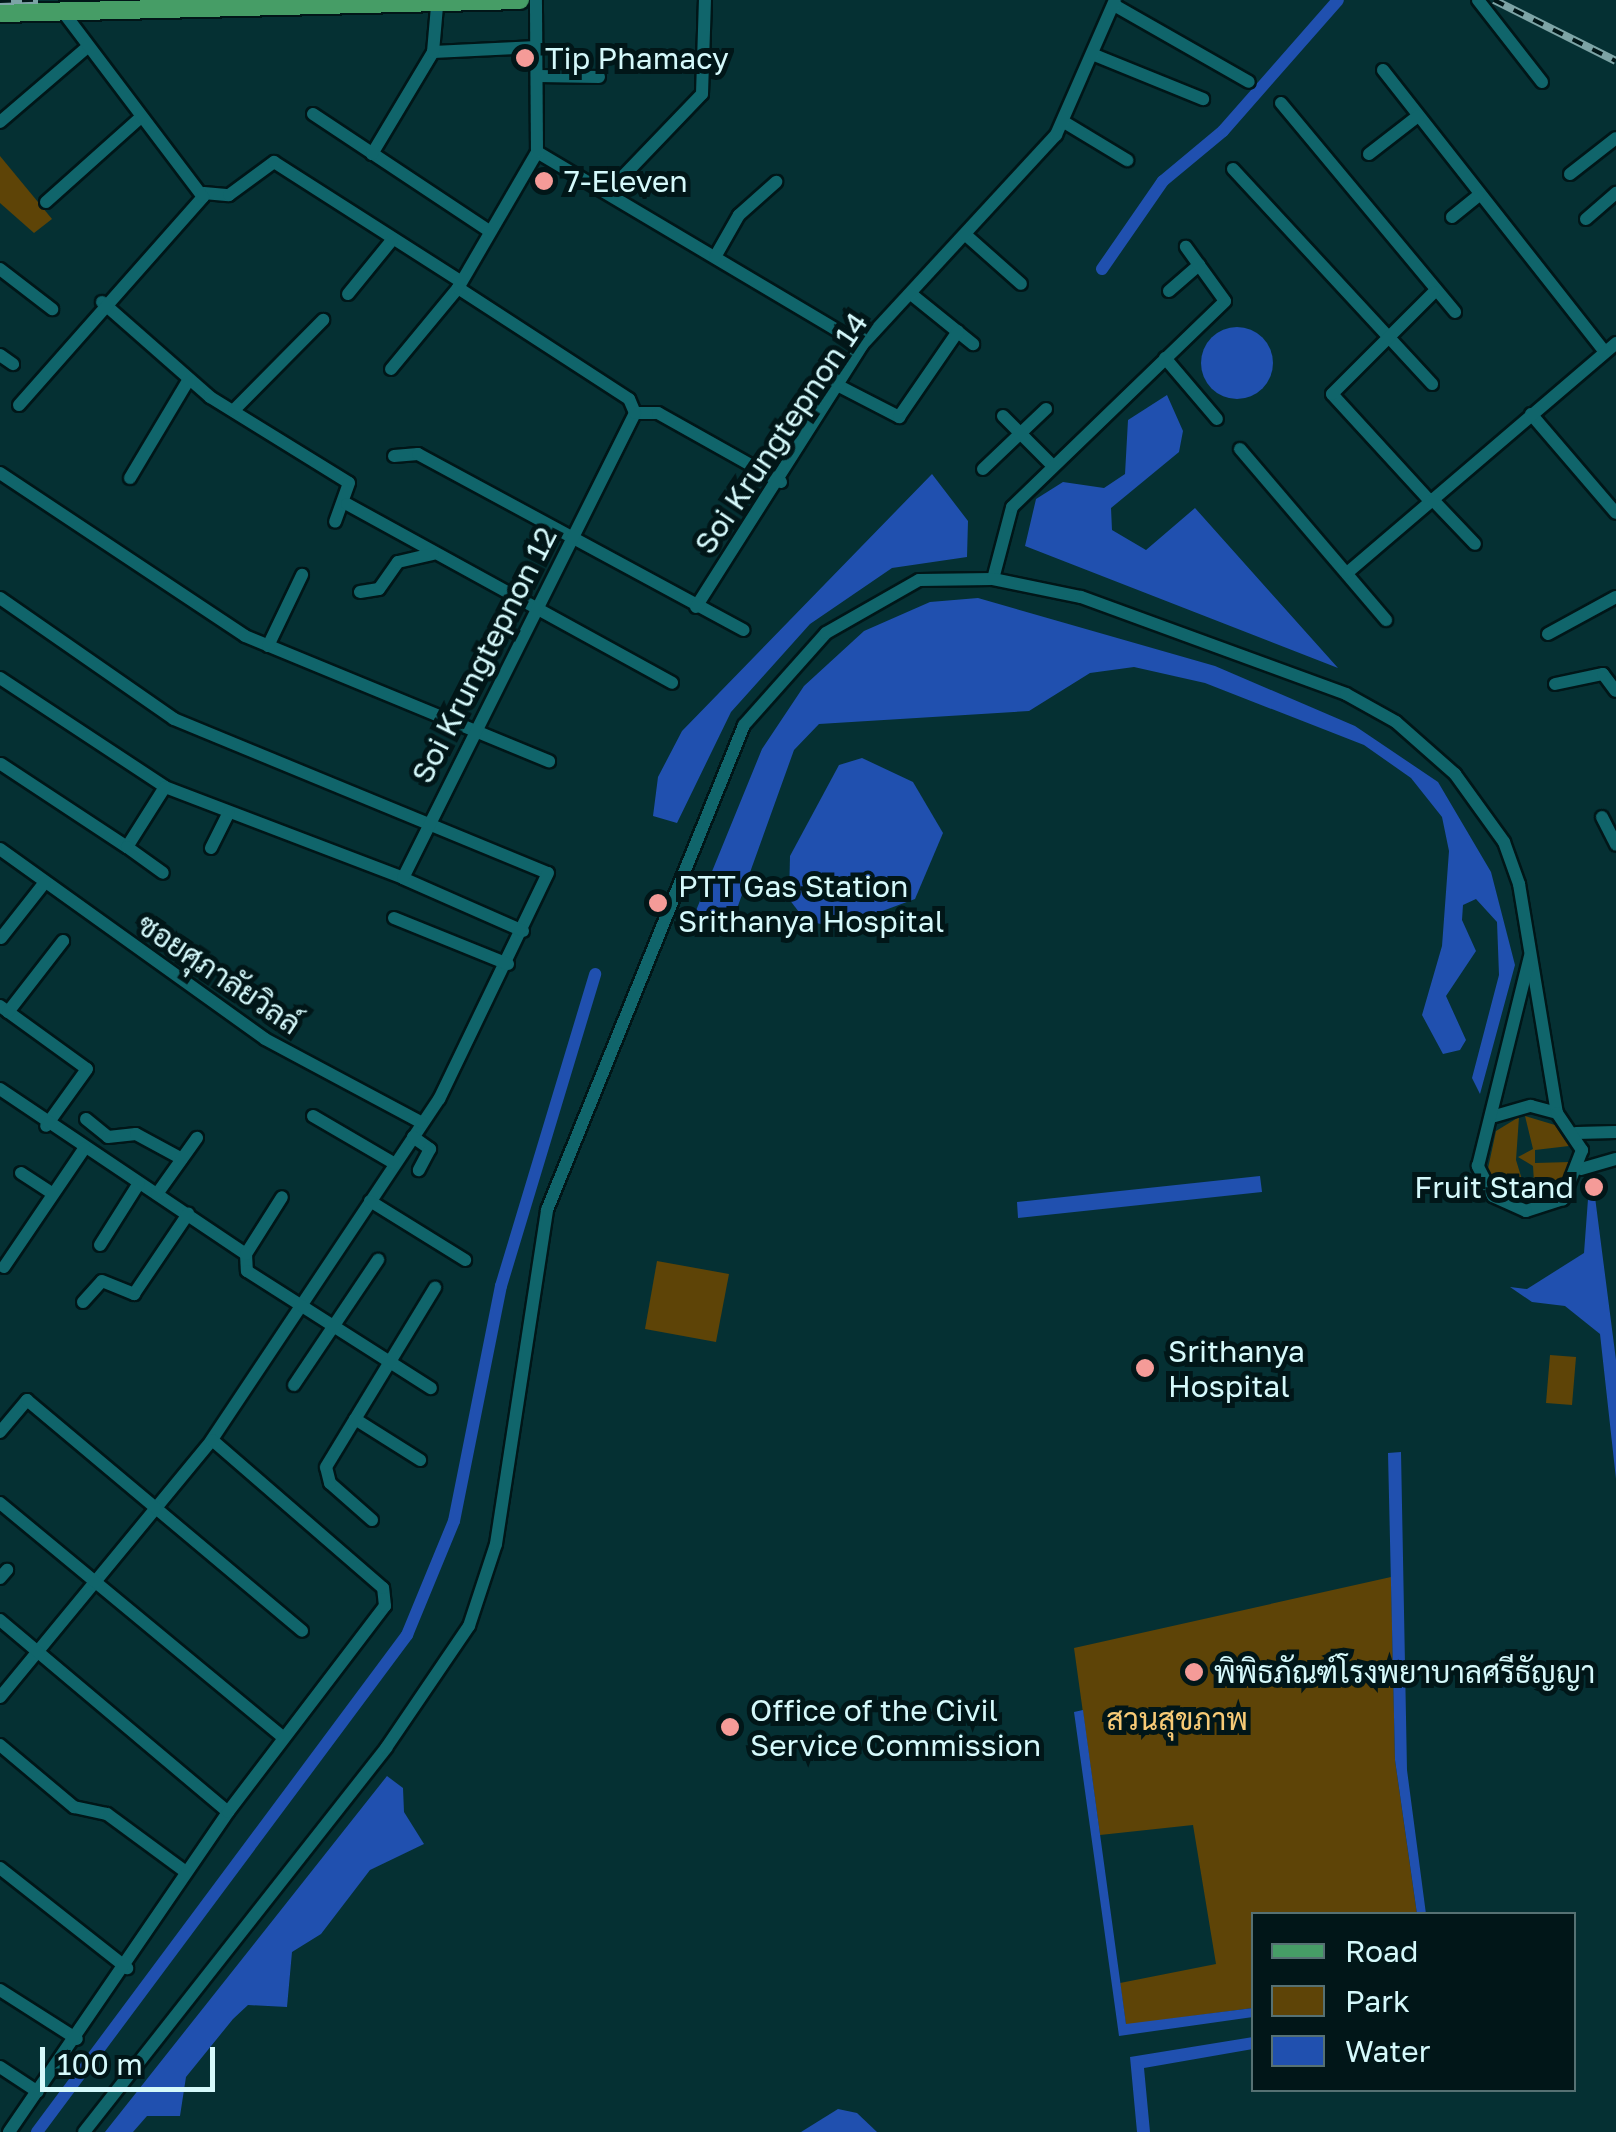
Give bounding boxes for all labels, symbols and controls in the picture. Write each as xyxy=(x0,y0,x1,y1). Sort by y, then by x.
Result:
place label: Tip Phamacy xyxy=(545,40,729,76)
marker: Tip Phamacy xyxy=(514,47,536,69)
place label: 7-Eleven xyxy=(564,163,688,199)
marker: 7-Eleven xyxy=(533,170,555,192)
street label: Soi Krungtepnon 14 xyxy=(687,306,875,560)
street label: Soi Krungtepnon 12 xyxy=(404,521,564,789)
place label: PTT Gas Station Srithanya Hospital xyxy=(678,868,944,938)
marker: PTT Gas Station Srithanya Hospital xyxy=(647,892,669,914)
street label: ซอยศุภาลัยวิลล์ xyxy=(131,906,307,1042)
place label: Fruit Stand xyxy=(1414,1169,1574,1205)
marker: Fruit Stand xyxy=(1583,1176,1605,1198)
place label: Srithanya Hospital xyxy=(1168,1333,1305,1404)
marker: Srithanya Hospital xyxy=(1132,1355,1158,1381)
place label: พิพิธภัณฑ์โรงพยาบาลศรีธัญญา xyxy=(1214,1654,1595,1690)
marker: พิพิธภัณฑ์โรงพยาบาลศรีธัญญา xyxy=(1183,1661,1205,1683)
place label: Office of the Civil Service Commission xyxy=(750,1692,1041,1762)
park label: สวนสุขภาพ xyxy=(1106,1701,1248,1737)
marker: Office of the Civil Service Commission xyxy=(719,1716,741,1738)
legend xyxy=(1251,1912,1576,2092)
text: Road xyxy=(1345,1933,1419,1969)
text: Park xyxy=(1345,1983,1410,2019)
scale bar xyxy=(45,2027,220,2089)
text: Water xyxy=(1345,2033,1430,2069)
text: 100 m xyxy=(57,2046,143,2082)

